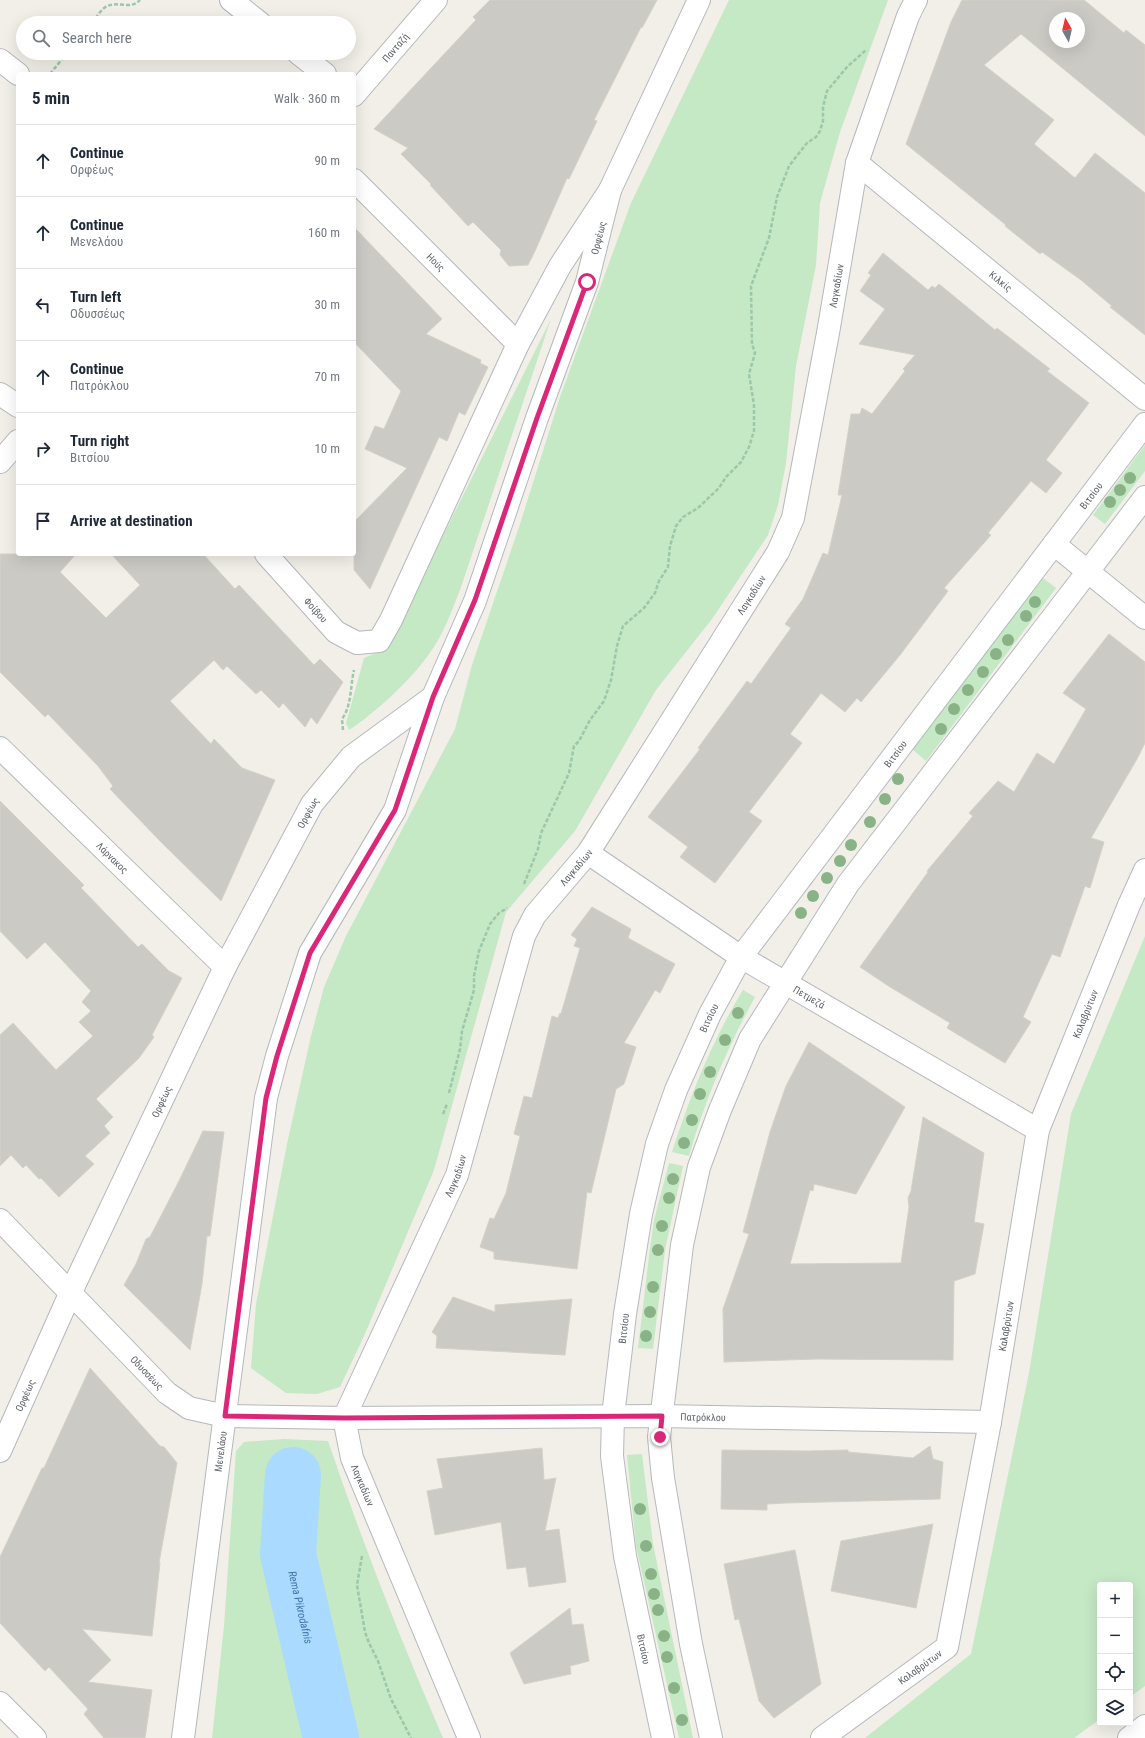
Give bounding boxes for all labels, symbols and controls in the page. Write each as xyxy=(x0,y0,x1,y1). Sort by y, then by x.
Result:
north arrow xyxy=(1049,12,1085,48)
search box xyxy=(16,16,356,60)
icon: search xyxy=(30,27,52,49)
text: Search here xyxy=(62,29,132,47)
street label: Πανταζή xyxy=(380,31,411,64)
text: 5 min xyxy=(32,88,70,108)
text: Walk · 360 m xyxy=(274,91,340,106)
text: Continue xyxy=(70,144,124,162)
icon: ahead xyxy=(32,150,54,172)
text: 90 m xyxy=(314,153,340,168)
text: Ορφέως xyxy=(70,162,114,177)
text: Continue xyxy=(70,216,124,234)
street label: Ορφέως xyxy=(589,220,609,256)
icon: ahead xyxy=(32,222,54,244)
text: 160 m xyxy=(308,225,340,240)
text: Μενελάου xyxy=(70,234,123,249)
street label: Ηούς xyxy=(424,251,447,275)
street label: Λαγκαδίων xyxy=(827,262,846,309)
street label: Κιλκίς xyxy=(987,269,1014,295)
route start xyxy=(578,273,596,291)
text: Turn left xyxy=(70,288,121,306)
icon: left xyxy=(32,294,54,316)
text: 30 m xyxy=(314,297,340,312)
text: Οδυσσέως xyxy=(70,306,125,321)
text: Continue xyxy=(70,360,124,378)
icon: ahead xyxy=(32,366,54,388)
text: 70 m xyxy=(314,369,340,384)
text: Πατρόκλου xyxy=(70,378,129,393)
text: Turn right xyxy=(70,432,129,450)
icon: right xyxy=(32,438,54,460)
text: 10 m xyxy=(314,441,340,456)
text: Βιτσίου xyxy=(70,450,110,465)
street label: Βιτσίου xyxy=(1078,480,1105,511)
icon: arrive xyxy=(32,510,54,532)
text: Arrive at destination xyxy=(70,512,193,530)
street label: Λαγκαδίων xyxy=(735,573,768,617)
street label: Φοίβου xyxy=(302,596,330,625)
street label: Βιτσίου xyxy=(882,738,909,770)
street label: Ορφέως xyxy=(295,795,322,830)
street label: Λάρνακος xyxy=(94,840,130,876)
street label: Λαγκαδίων xyxy=(558,847,595,888)
street label: Πετμεζά xyxy=(791,984,827,1011)
street label: Καλαβρύτων xyxy=(1071,988,1100,1040)
street label: Βιτσίου xyxy=(698,1002,721,1034)
street label: Ορφέως xyxy=(150,1084,175,1119)
street label: Λαγκαδίων xyxy=(443,1153,469,1199)
street label: Καλαβρύτων xyxy=(997,1299,1016,1352)
street label: Βιτσίου xyxy=(617,1312,631,1344)
street label: Οδυσσέως xyxy=(128,1354,166,1393)
street label: Ορφέως xyxy=(13,1378,38,1413)
street label: Πατρόκλου xyxy=(680,1411,726,1423)
route end xyxy=(651,1428,669,1446)
street label: Μενελάου xyxy=(213,1430,229,1472)
street label: Λαγκαδίων xyxy=(349,1463,377,1508)
water label: Rema Pikrodafnis xyxy=(285,1570,315,1645)
map controls xyxy=(1097,1582,1133,1726)
button: + xyxy=(1097,1582,1133,1618)
button: − xyxy=(1097,1618,1133,1654)
street label: Βιτσίου xyxy=(635,1633,652,1665)
street label: Καλαβρύτων xyxy=(896,1647,945,1687)
button: locate xyxy=(1097,1654,1133,1690)
button: layers xyxy=(1097,1690,1133,1726)

